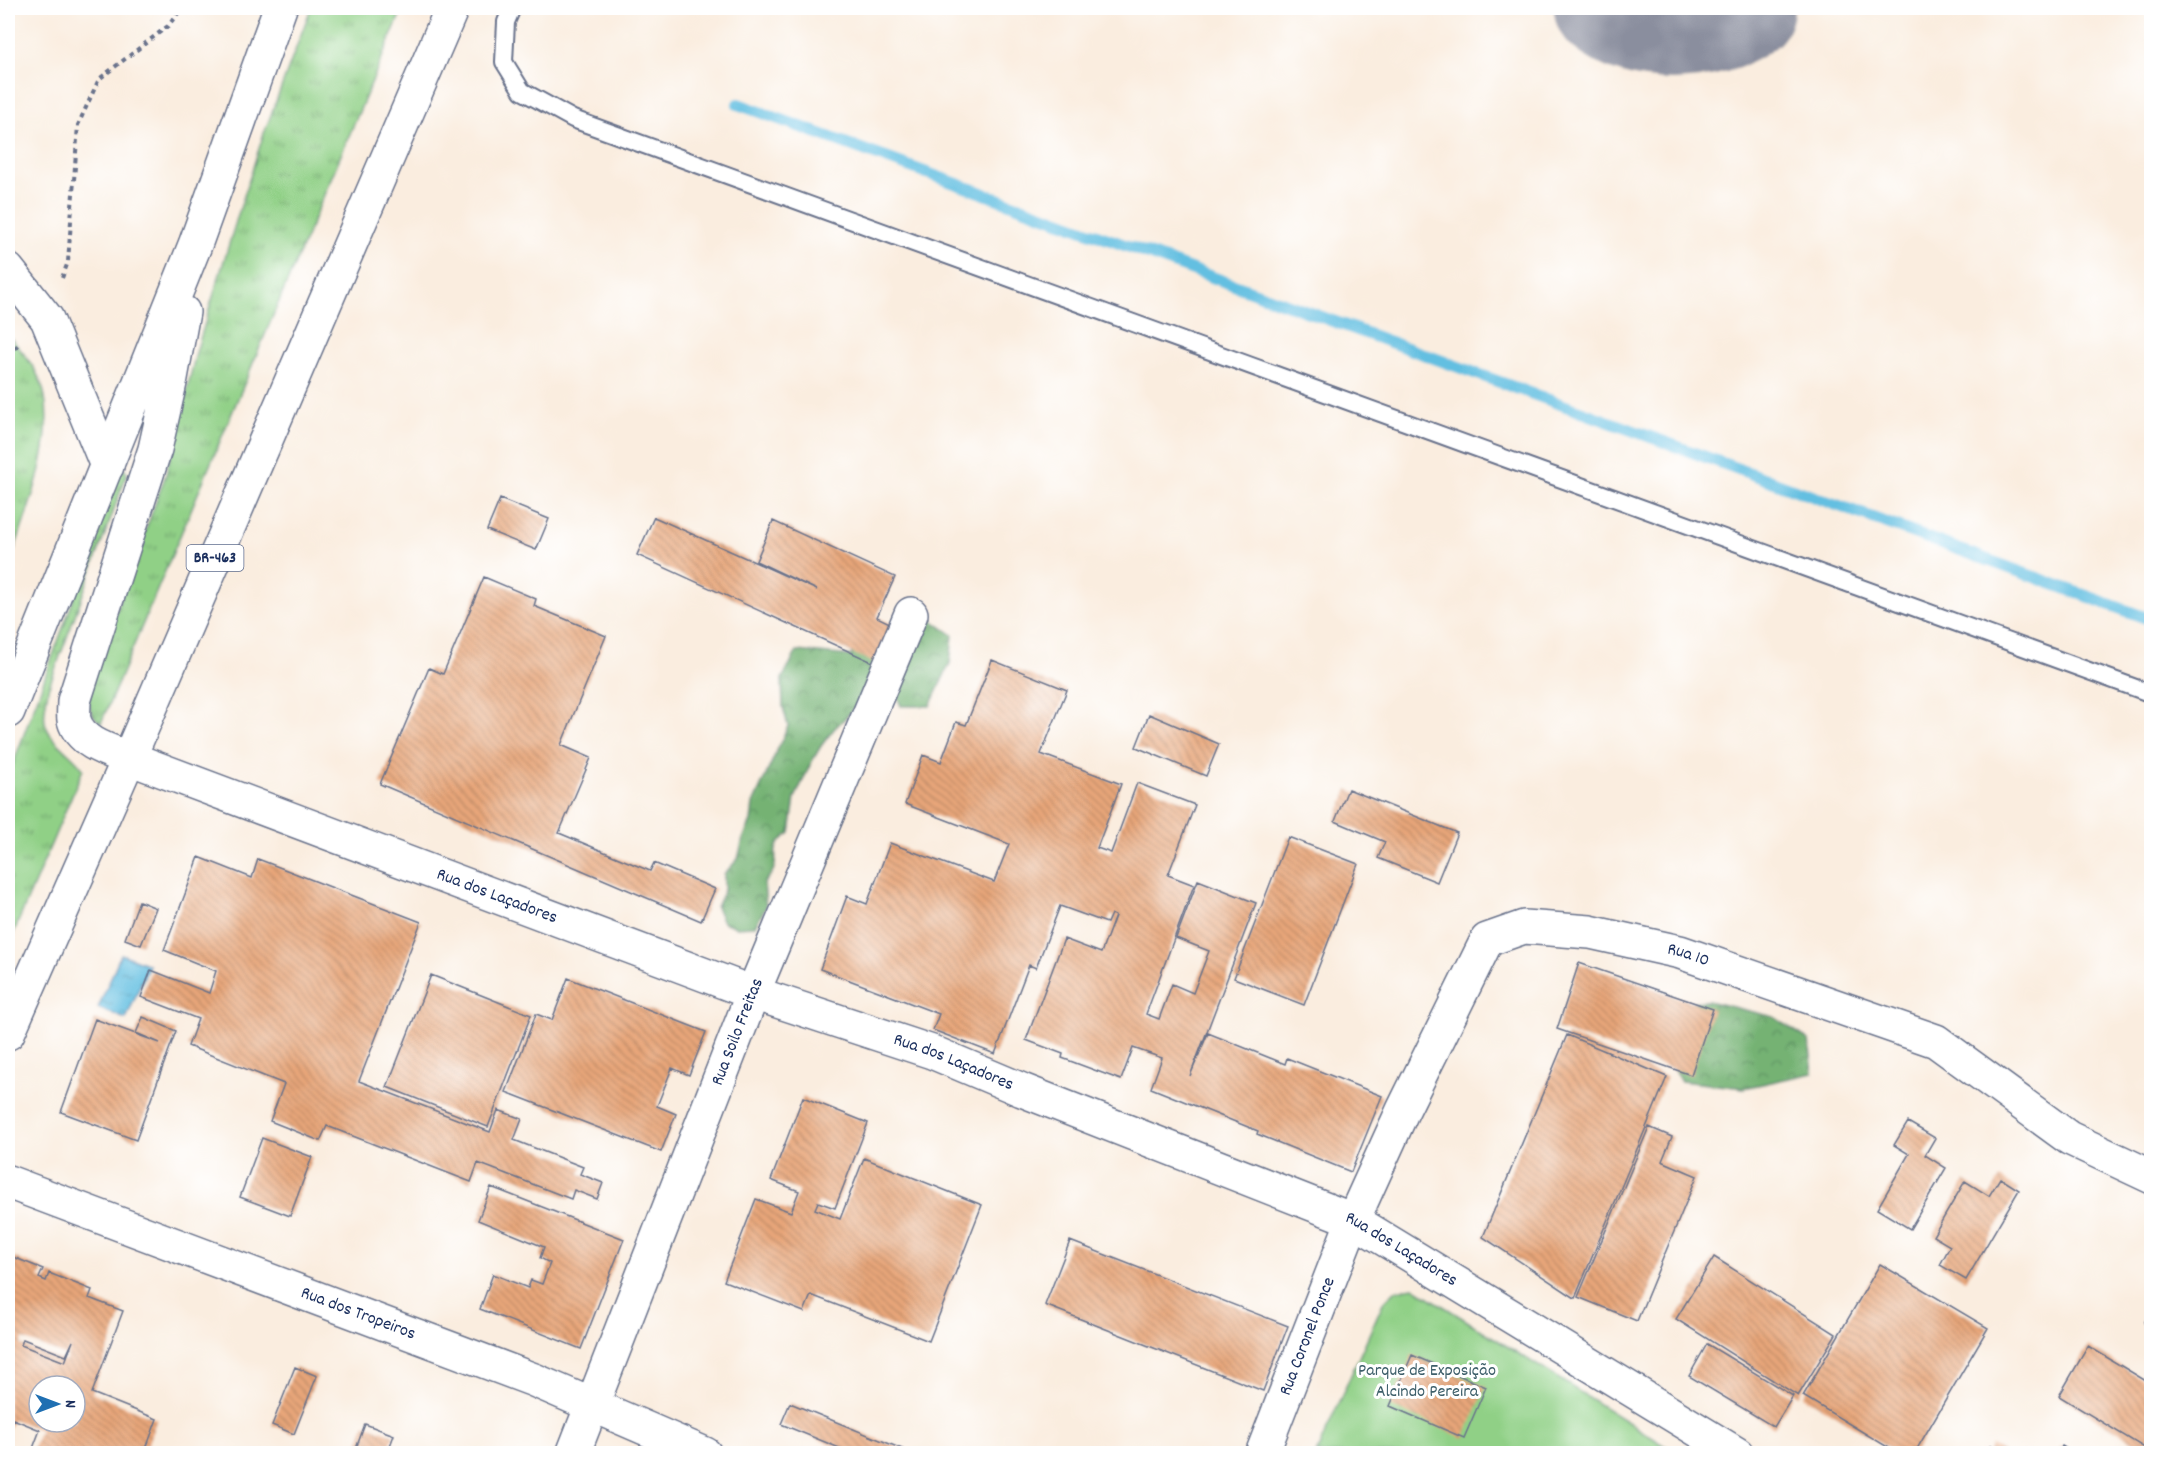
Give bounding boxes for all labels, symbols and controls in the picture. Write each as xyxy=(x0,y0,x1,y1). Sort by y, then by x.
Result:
road number: BR-463 xyxy=(186,545,244,571)
street label: Rua dos Laçadores xyxy=(433,862,561,931)
street label: Rua 10 xyxy=(1665,937,1713,974)
street label: Rua Soilo Freitas xyxy=(705,975,770,1089)
street label: Rua dos Laçadores xyxy=(890,1028,1017,1098)
street label: Rua dos Laçadores xyxy=(1342,1206,1462,1293)
street label: Rua Coronel Ponce xyxy=(1273,1274,1342,1399)
street label: Rua dos Tropeiros xyxy=(297,1281,419,1347)
park label: Parque de Exposição Alcindo Pereira xyxy=(1358,1359,1496,1405)
north arrow xyxy=(27,1374,87,1434)
text: N xyxy=(58,1400,81,1408)

